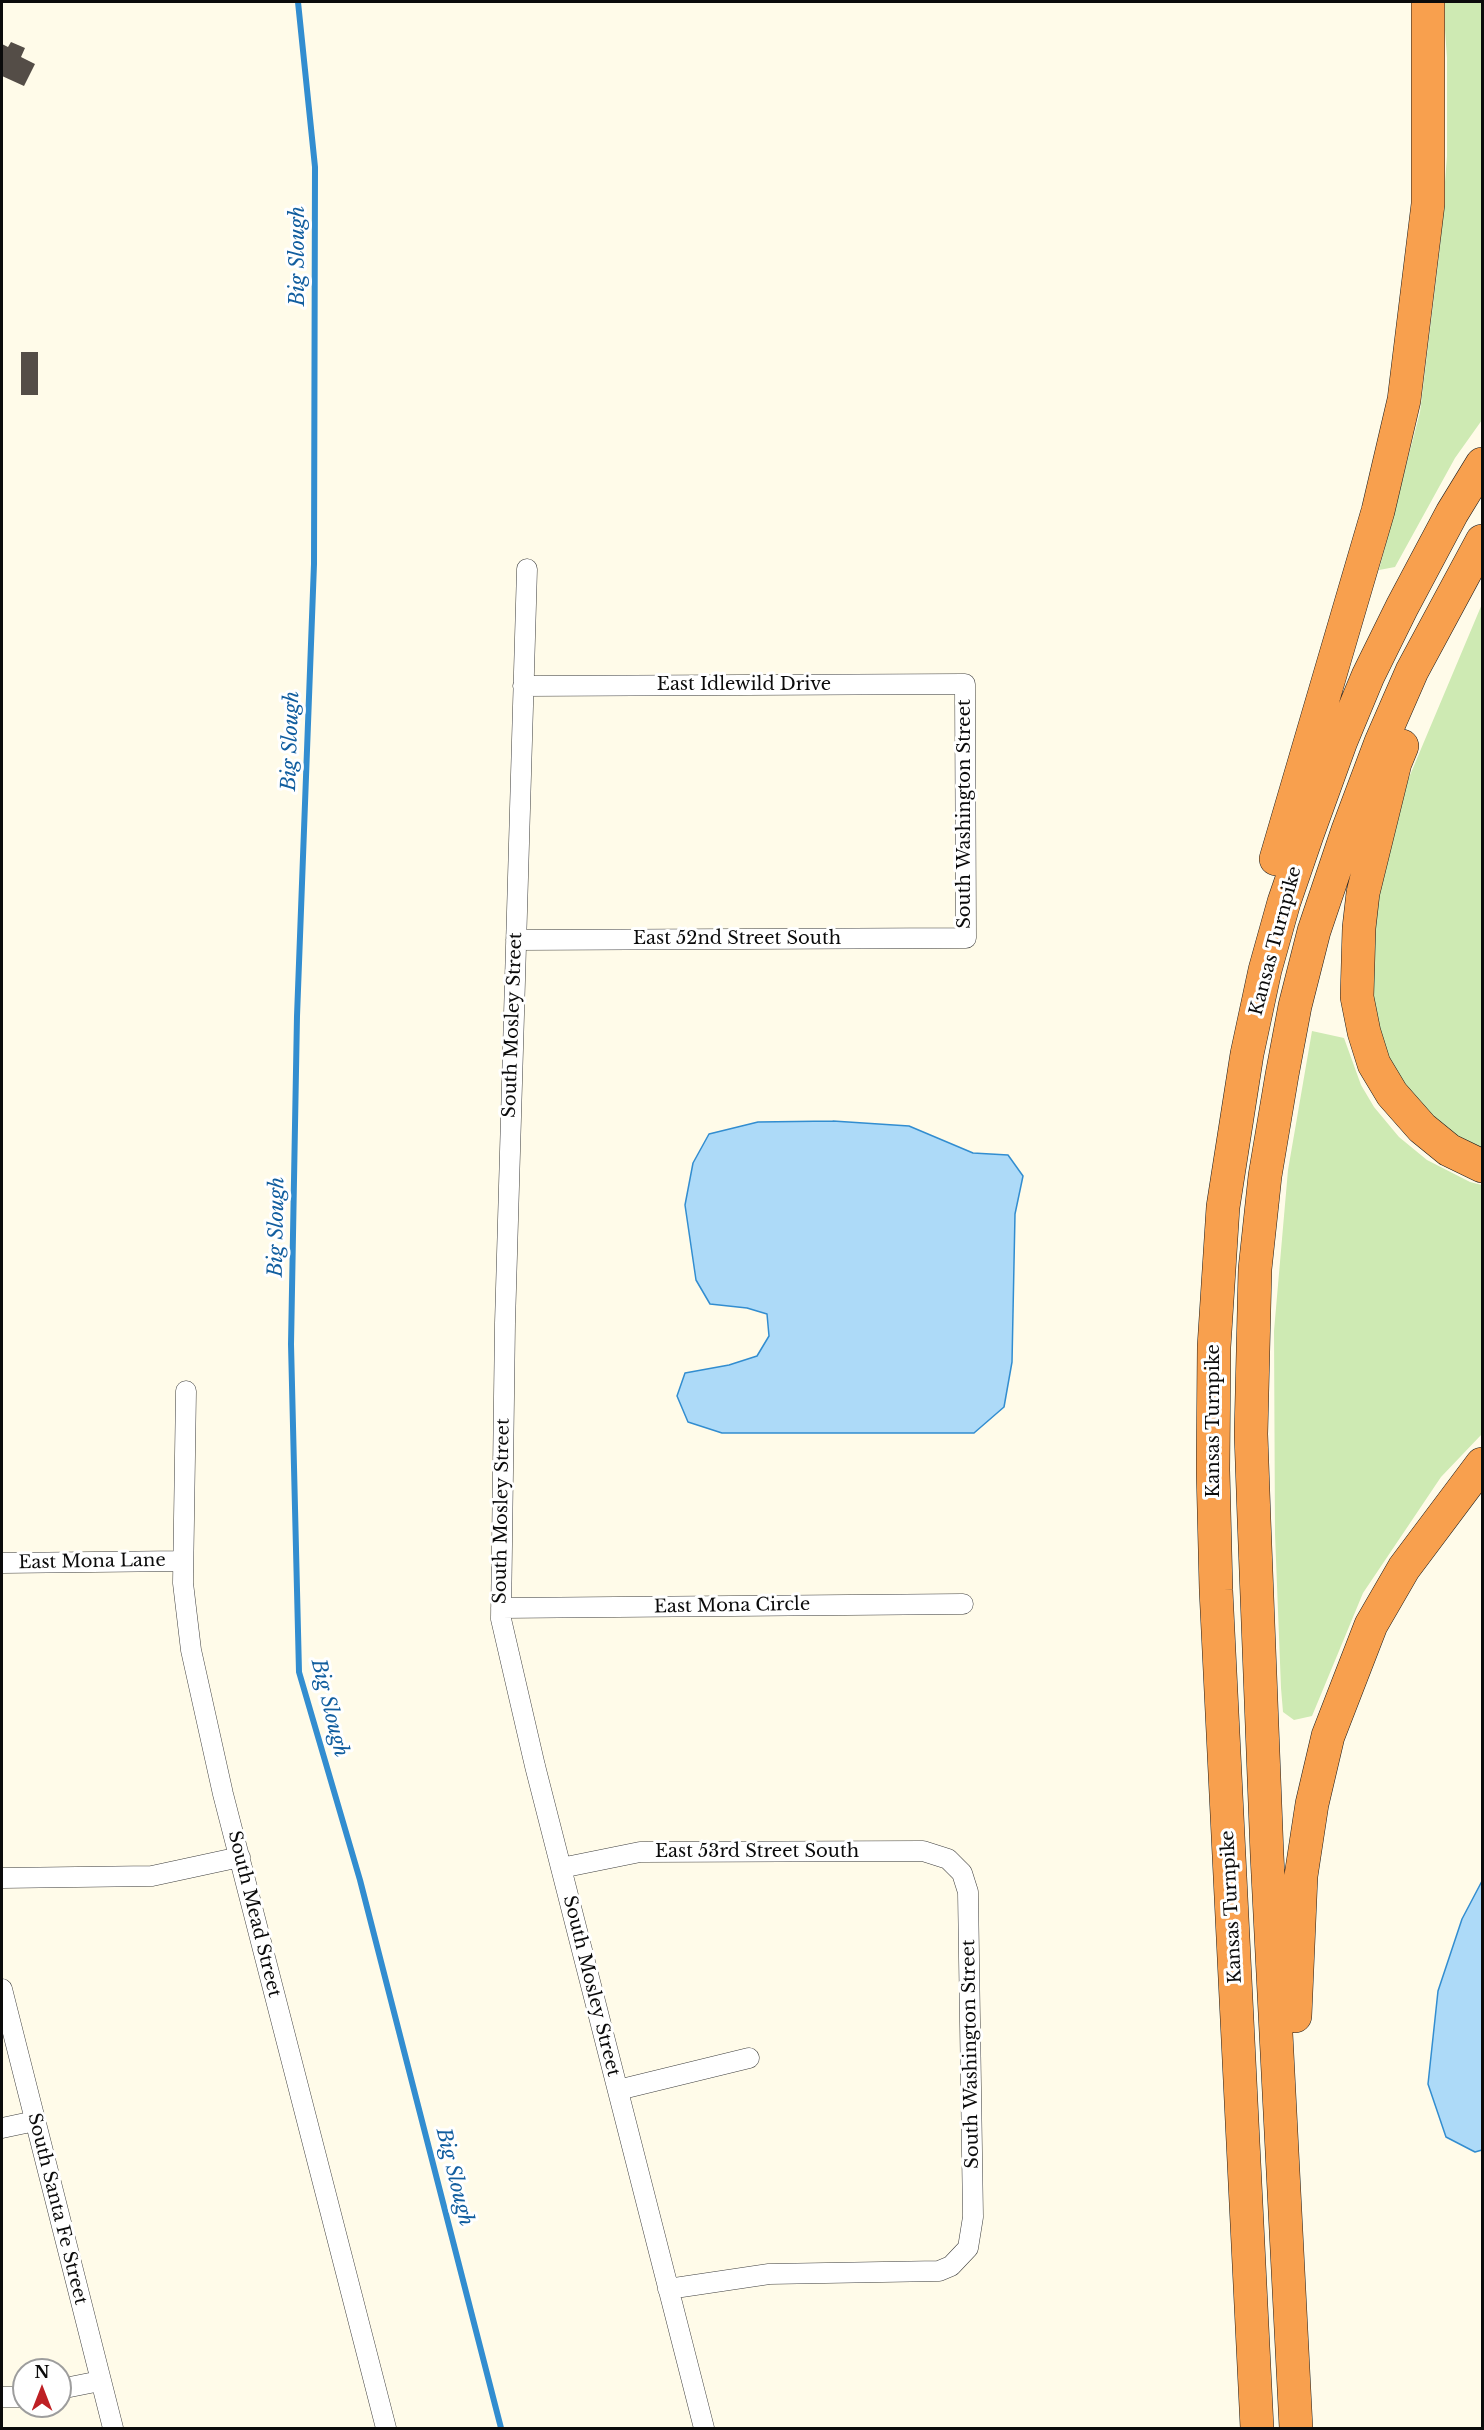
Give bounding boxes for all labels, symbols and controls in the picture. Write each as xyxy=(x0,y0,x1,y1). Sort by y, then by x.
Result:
water label: Big Slough xyxy=(286,206,310,306)
street label: East Idlewild Drive xyxy=(657,674,831,696)
water label: Big Slough xyxy=(277,690,305,792)
street label: South Washington Street xyxy=(954,699,976,929)
street label: Kansas Turnpike xyxy=(1246,864,1306,1018)
street label: East 52nd Street South xyxy=(633,928,841,950)
street label: South Mosley Street xyxy=(499,932,527,1118)
water label: Big Slough xyxy=(264,1177,290,1277)
street label: Kansas Turnpike xyxy=(1203,1344,1225,1498)
street label: South Mosley Street xyxy=(490,1418,514,1604)
street label: East Mona Lane xyxy=(18,1550,166,1574)
street label: East Mona Circle xyxy=(654,1594,810,1618)
water label: Big Slough xyxy=(305,1656,353,1760)
street label: South Mead Street xyxy=(223,1829,285,1999)
street label: Kansas Turnpike xyxy=(1217,1830,1247,1984)
street label: East 53rd Street South xyxy=(655,1841,859,1863)
street label: South Mosley Street xyxy=(558,1893,624,2079)
street label: South Washington Street xyxy=(958,1939,984,2169)
street label: South Santa Fe Street xyxy=(23,2111,91,2307)
water label: Big Slough xyxy=(430,2125,478,2229)
north arrow xyxy=(12,2358,72,2418)
text: N xyxy=(34,2362,50,2382)

